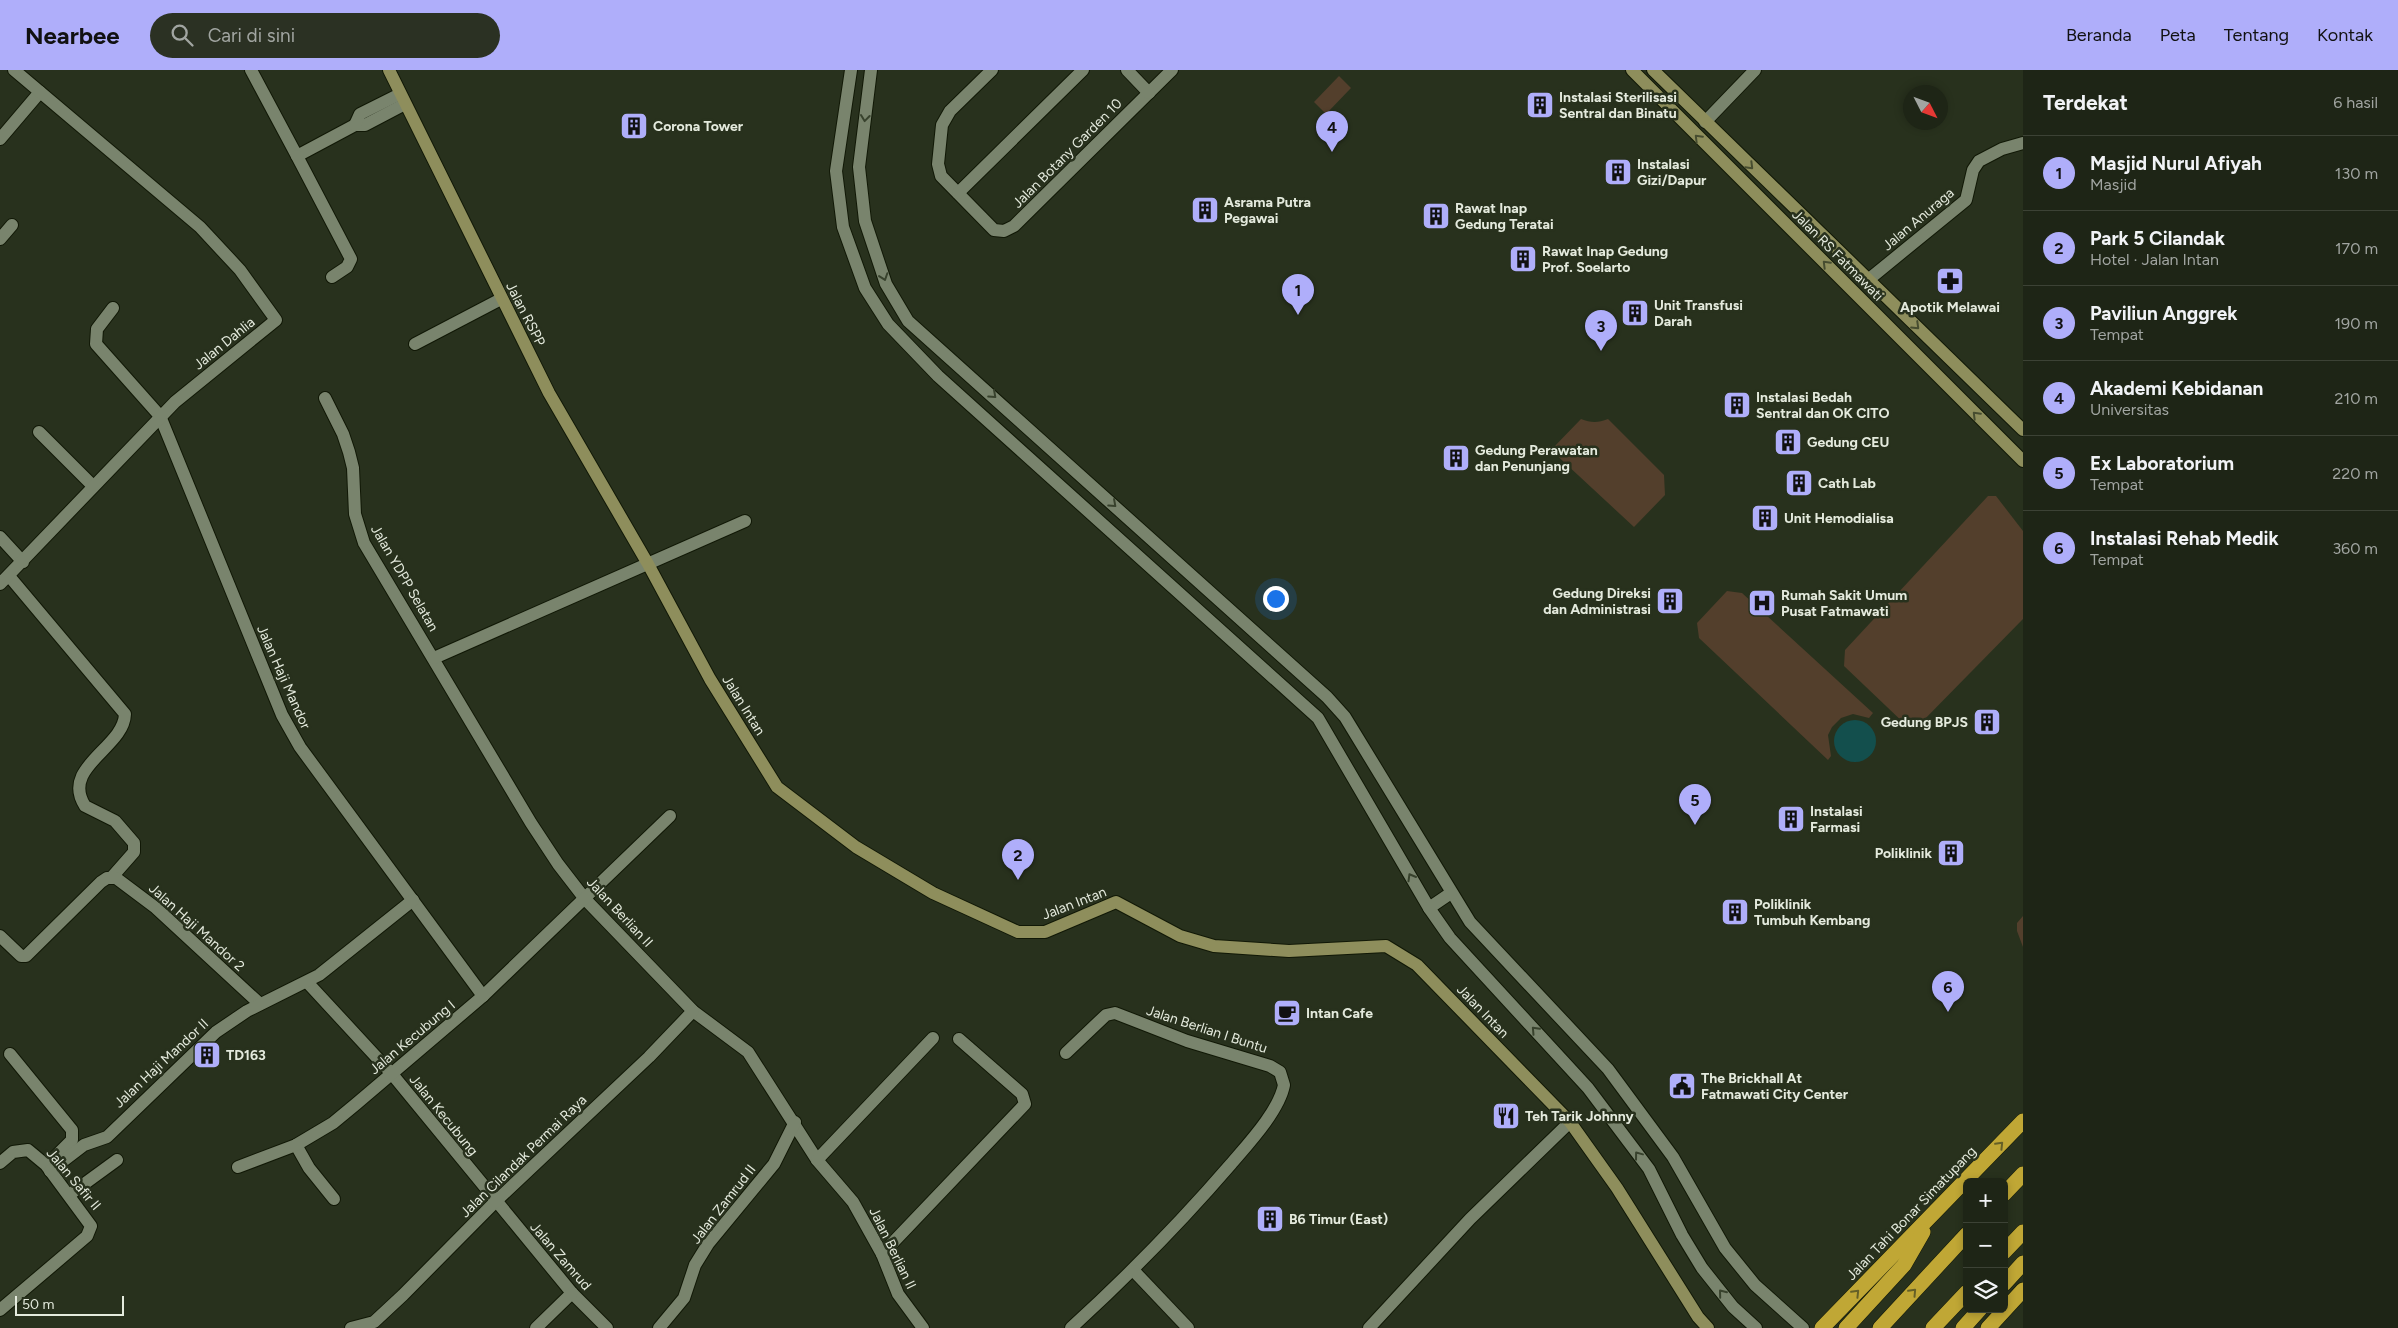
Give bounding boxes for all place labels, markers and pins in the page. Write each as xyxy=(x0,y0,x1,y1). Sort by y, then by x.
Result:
place label: Instalasi Sterilisasi Sentral dan Binatu xyxy=(1559,89,1677,122)
building icon: Instalasi Sterilisasi Sentral dan Binatu xyxy=(1525,90,1555,120)
building icon: Corona Tower xyxy=(619,111,649,141)
pin: 4 xyxy=(1316,111,1348,152)
place label: Corona Tower xyxy=(653,118,744,135)
place label: Instalasi Gizi/Dapur xyxy=(1637,156,1707,189)
building icon: Instalasi Gizi/Dapur xyxy=(1603,157,1633,187)
place label: Asrama Putra Pegawai xyxy=(1224,194,1311,227)
building icon: Asrama Putra Pegawai xyxy=(1190,195,1220,225)
place label: Rawat Inap Gedung Teratai xyxy=(1455,200,1554,233)
building icon: Rawat Inap Gedung Teratai xyxy=(1421,201,1451,231)
place label: Rawat Inap Gedung Prof. Soelarto xyxy=(1542,243,1668,276)
building icon: Rawat Inap Gedung Prof. Soelarto xyxy=(1508,244,1538,274)
pharmacy icon: Apotik Melawai xyxy=(1935,266,1965,296)
pin: 1 xyxy=(1282,274,1314,315)
place label: Unit Transfusi Darah xyxy=(1654,297,1743,330)
building icon: Unit Transfusi Darah xyxy=(1620,298,1650,328)
place label: Apotik Melawai xyxy=(1900,299,2000,316)
pin: 3 xyxy=(1585,310,1617,351)
place label: Instalasi Bedah Sentral dan OK CITO xyxy=(1756,389,1890,422)
building icon: Instalasi Bedah Sentral dan OK CITO xyxy=(1722,390,1752,420)
building icon: Gedung CEU xyxy=(1773,427,1803,457)
place label: Gedung CEU xyxy=(1807,434,1889,451)
place label: Gedung Perawatan dan Penunjang xyxy=(1475,442,1598,475)
building icon: Gedung Perawatan dan Penunjang xyxy=(1441,443,1471,473)
building icon: Cath Lab xyxy=(1784,468,1814,498)
place label: Cath Lab xyxy=(1818,475,1876,492)
building icon: Unit Hemodialisa xyxy=(1750,503,1780,533)
place label: Unit Hemodialisa xyxy=(1784,510,1894,527)
place label: Gedung Direksi dan Administrasi xyxy=(1543,585,1651,618)
building icon: Gedung Direksi dan Administrasi xyxy=(1655,586,1685,616)
place label: Rumah Sakit Umum Pusat Fatmawati xyxy=(1781,587,1907,620)
hospital icon: Rumah Sakit Umum Pusat Fatmawati xyxy=(1747,588,1777,618)
building icon: Gedung BPJS xyxy=(1972,707,2002,737)
place label: Gedung BPJS xyxy=(1881,714,1968,731)
pin: 5 xyxy=(1679,784,1711,825)
place label: Instalasi Farmasi xyxy=(1810,803,1863,836)
building icon: Instalasi Farmasi xyxy=(1776,804,1806,834)
building icon: Poliklinik xyxy=(1936,838,1966,868)
pin: 2 xyxy=(1002,839,1034,880)
place label: Poliklinik xyxy=(1875,845,1932,862)
place label: Poliklinik Tumbuh Kembang xyxy=(1754,896,1870,929)
building icon: Poliklinik Tumbuh Kembang xyxy=(1720,897,1750,927)
pin: 6 xyxy=(1932,971,1964,1012)
cafe icon: Intan Cafe xyxy=(1272,998,1302,1028)
place label: Intan Cafe xyxy=(1306,1005,1373,1022)
building icon: TD163 xyxy=(192,1040,222,1070)
place label: TD163 xyxy=(226,1047,266,1064)
place label: The Brickhall At Fatmawati City Center xyxy=(1701,1070,1849,1103)
public building icon: The Brickhall At Fatmawati City Center xyxy=(1667,1071,1697,1101)
restaurant icon: Teh Tarik Johnny xyxy=(1491,1101,1521,1131)
place label: Teh Tarik Johnny xyxy=(1525,1108,1634,1125)
building icon: B6 Timur (East) xyxy=(1255,1204,1285,1234)
place label: B6 Timur (East) xyxy=(1289,1211,1388,1228)

